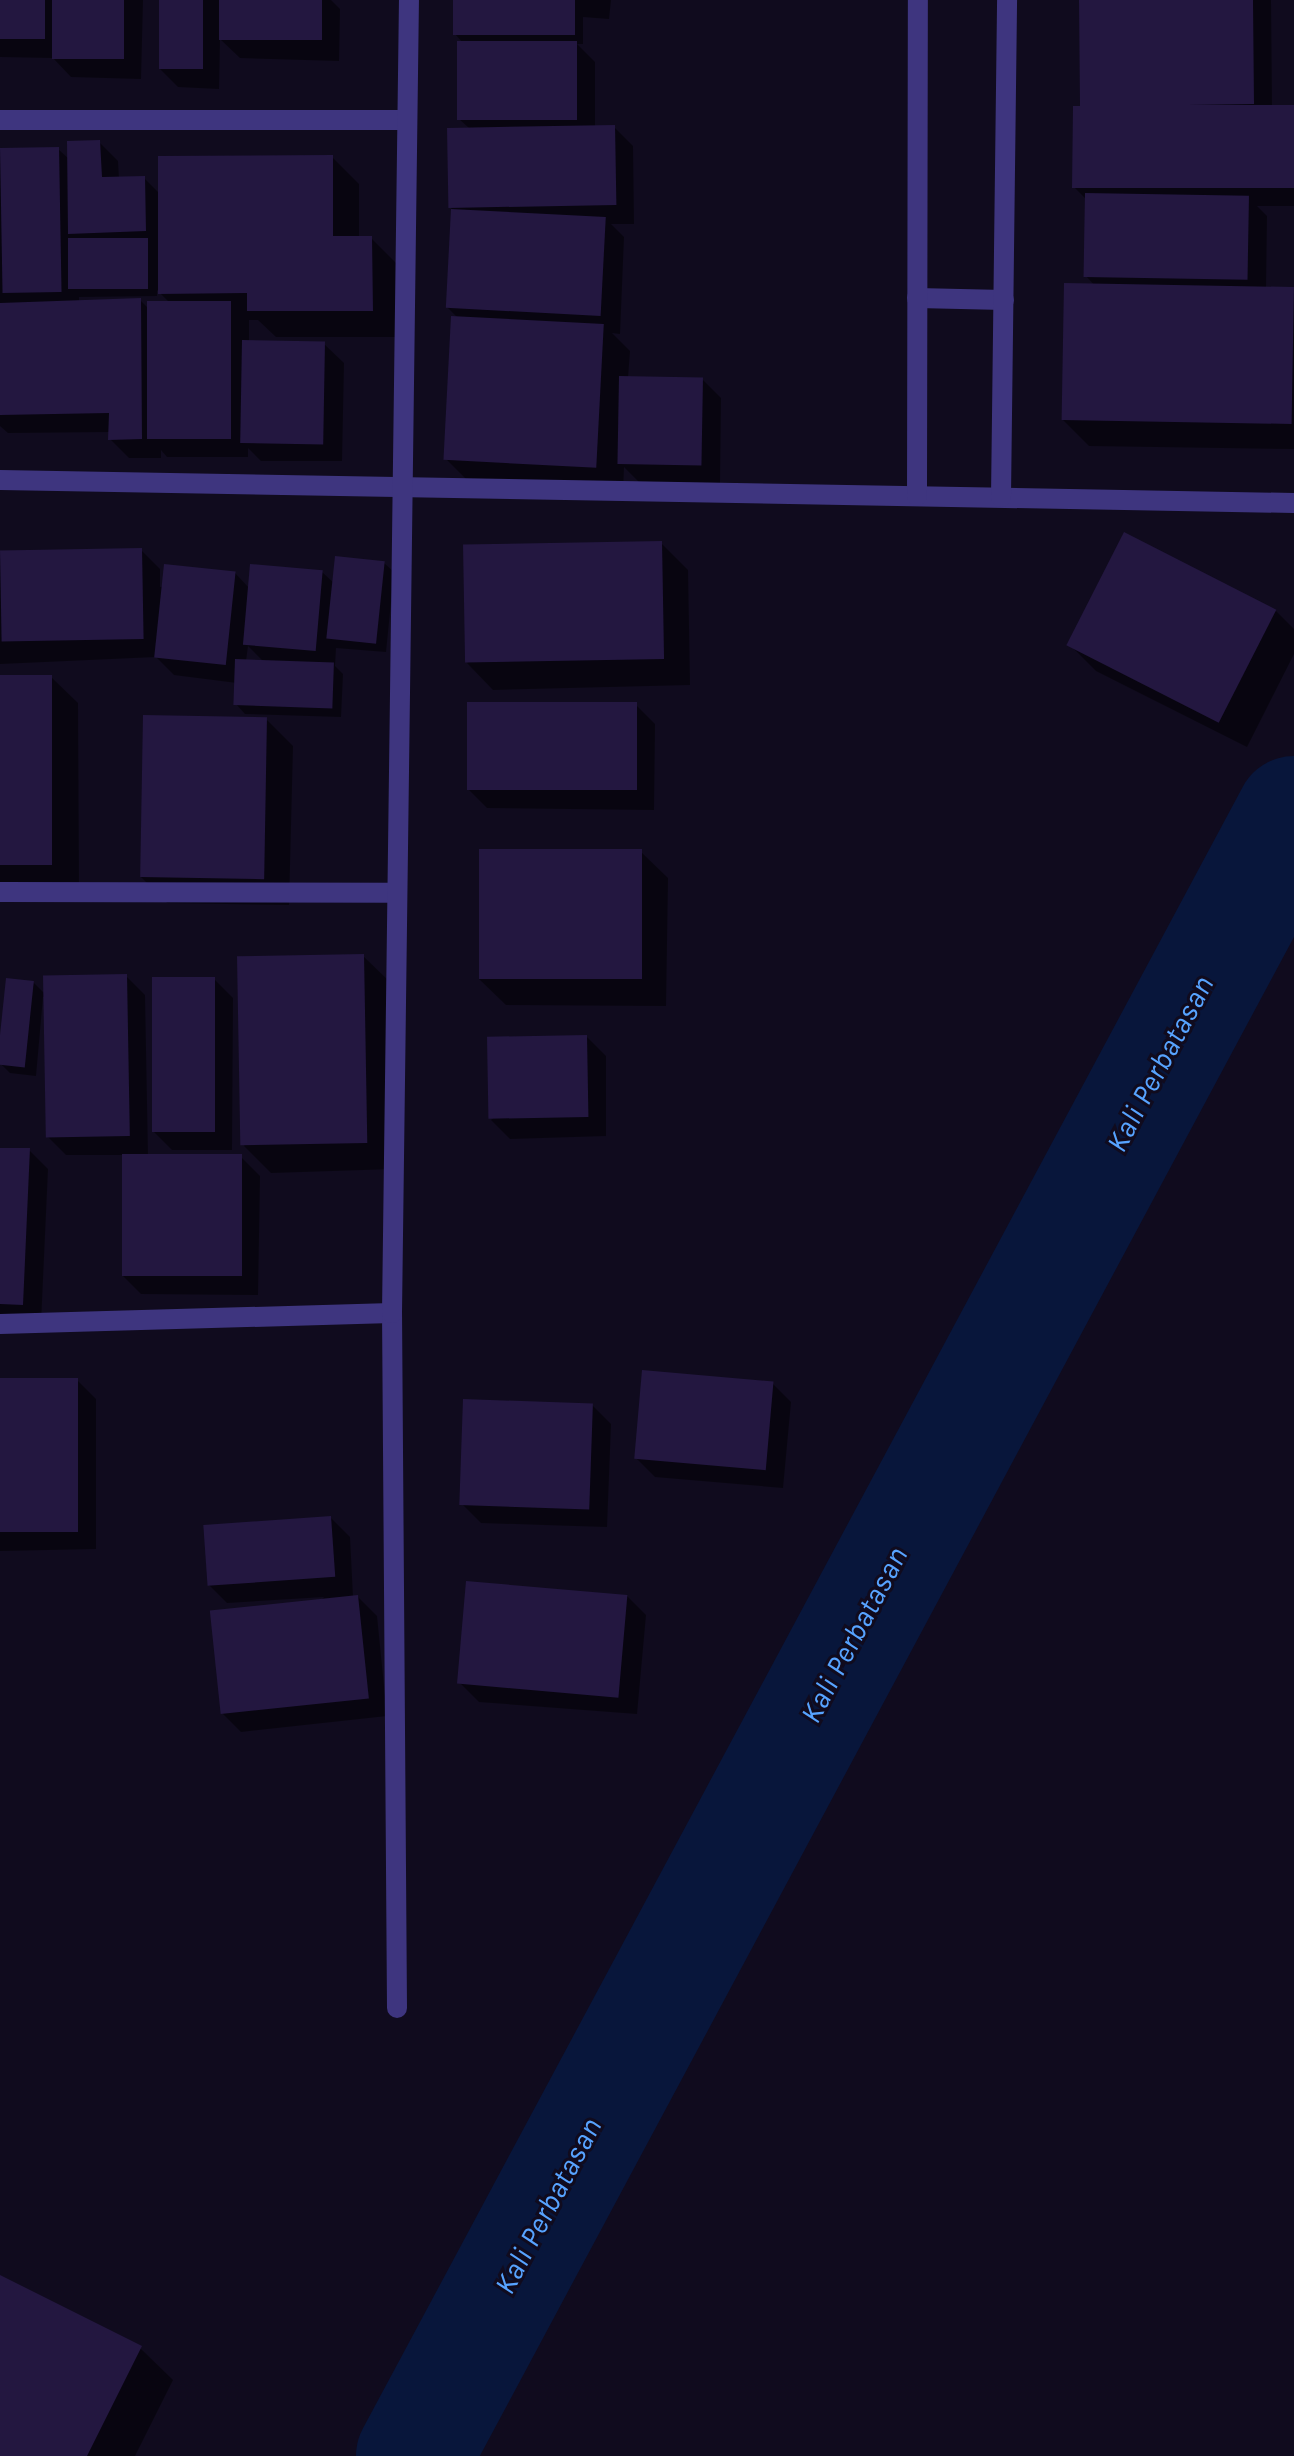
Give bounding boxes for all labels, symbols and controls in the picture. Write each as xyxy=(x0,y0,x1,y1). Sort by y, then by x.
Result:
water label: Kali Perbatasan xyxy=(1098,970,1222,1158)
water label: Kali Perbatasan xyxy=(792,1541,916,1729)
water label: Kali Perbatasan xyxy=(486,2112,610,2300)

